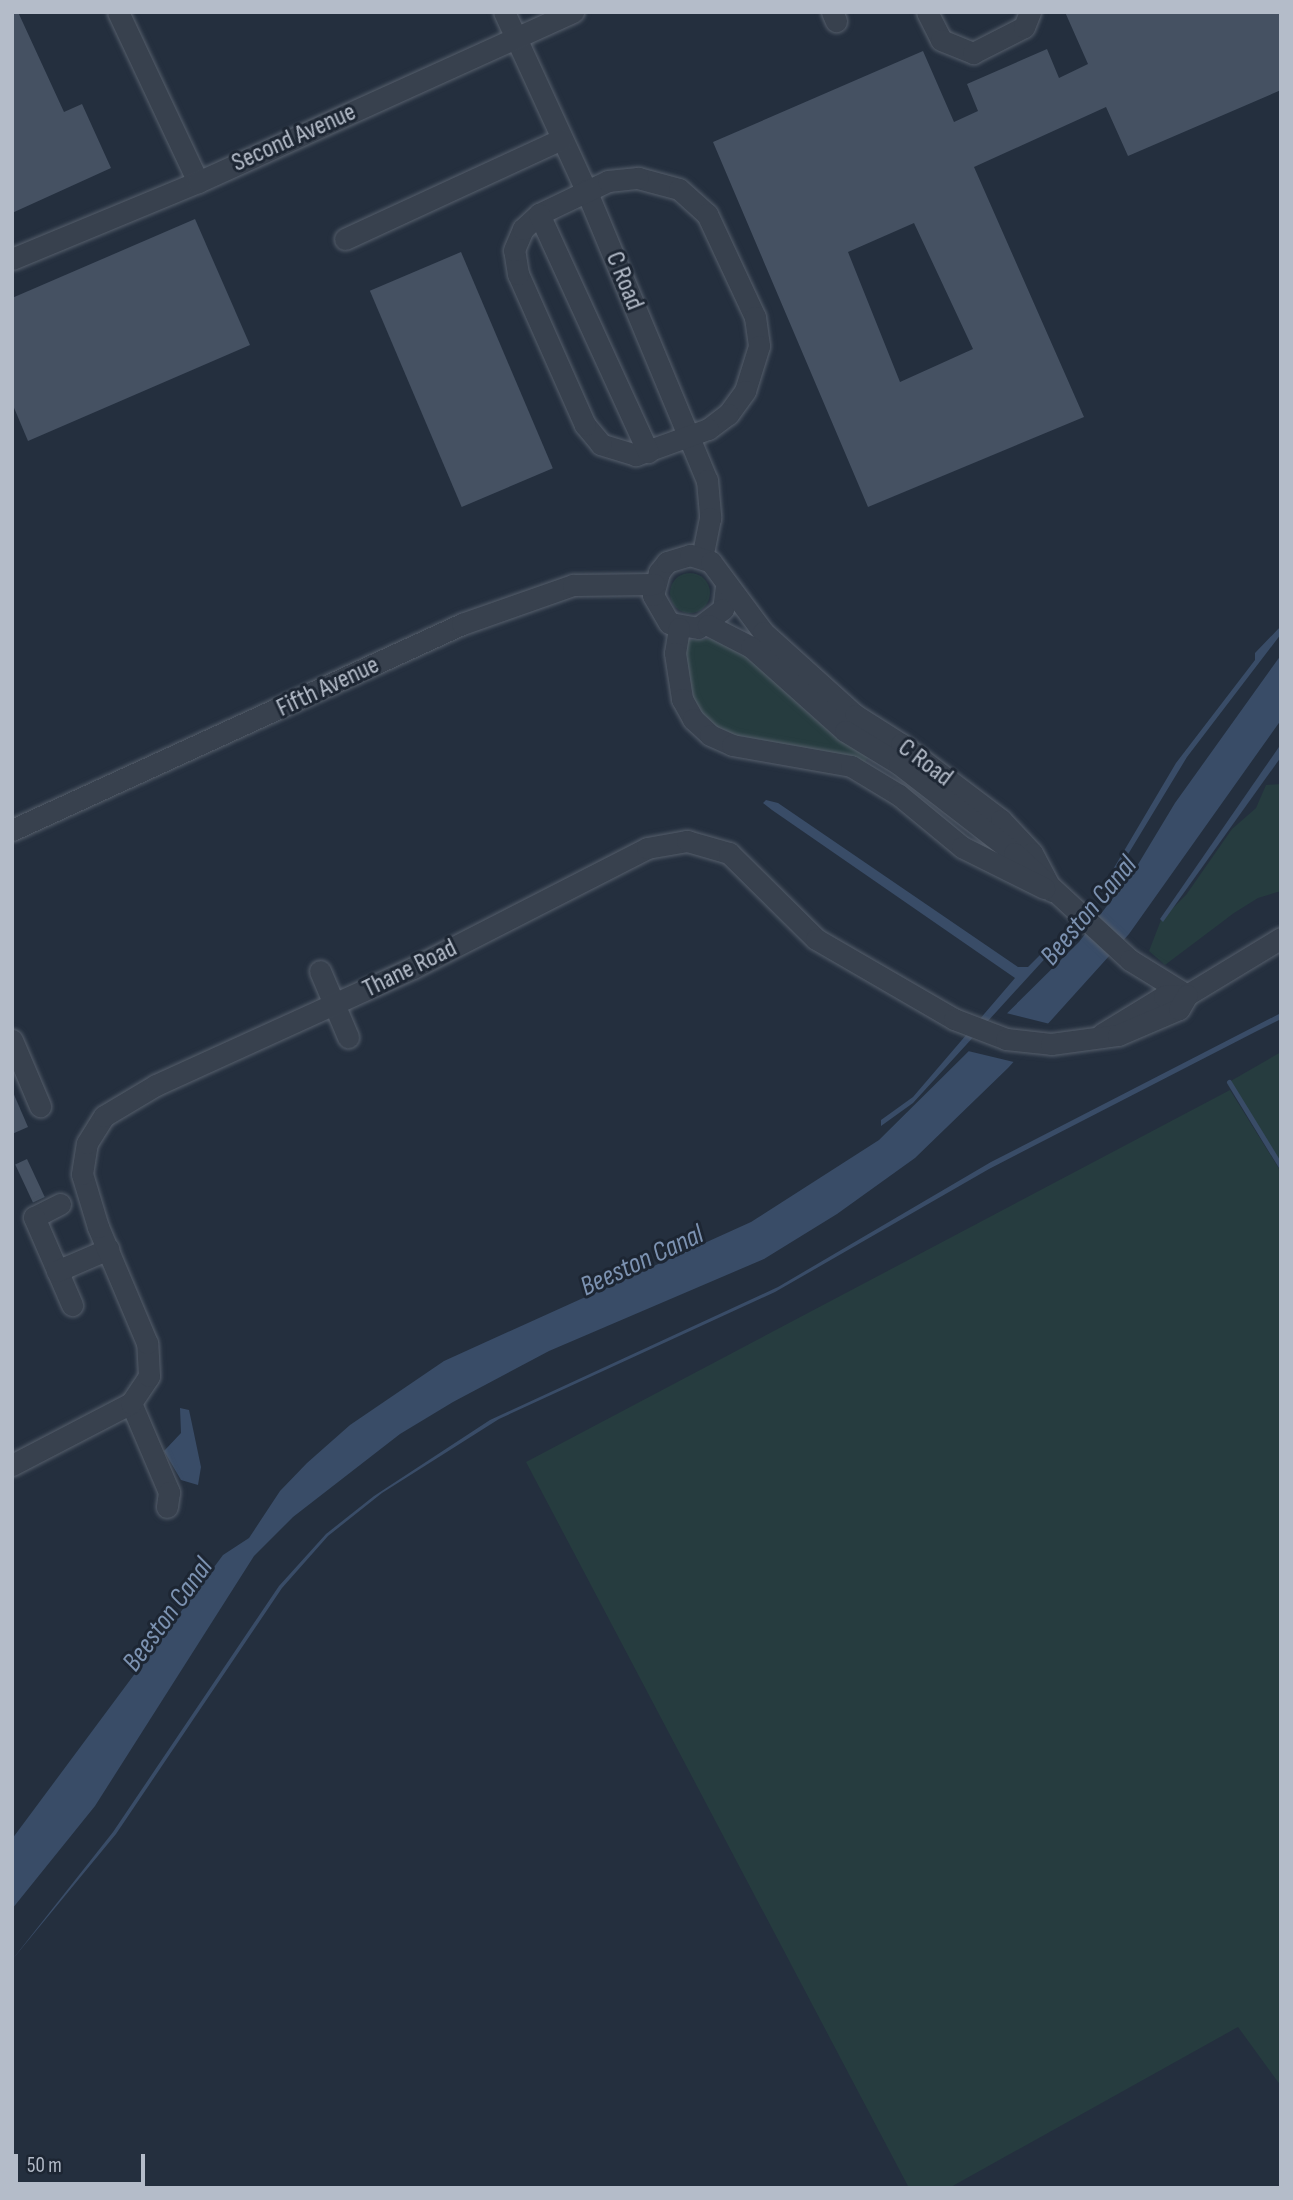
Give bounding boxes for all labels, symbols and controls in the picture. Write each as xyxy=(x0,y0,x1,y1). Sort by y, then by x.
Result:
street label: Second Avenue xyxy=(227,97,361,179)
street label: C Road xyxy=(598,247,650,315)
street label: Fifth Avenue xyxy=(272,650,384,724)
street label: C Road xyxy=(892,732,958,794)
water label: Beeston Canal xyxy=(1034,850,1144,972)
street label: Thane Road xyxy=(358,933,462,1005)
water label: Beeston Canal xyxy=(575,1218,709,1304)
water label: Beeston Canal xyxy=(116,1552,220,1678)
scale bar xyxy=(18,2140,149,2184)
text: 50 m xyxy=(27,2153,62,2178)

